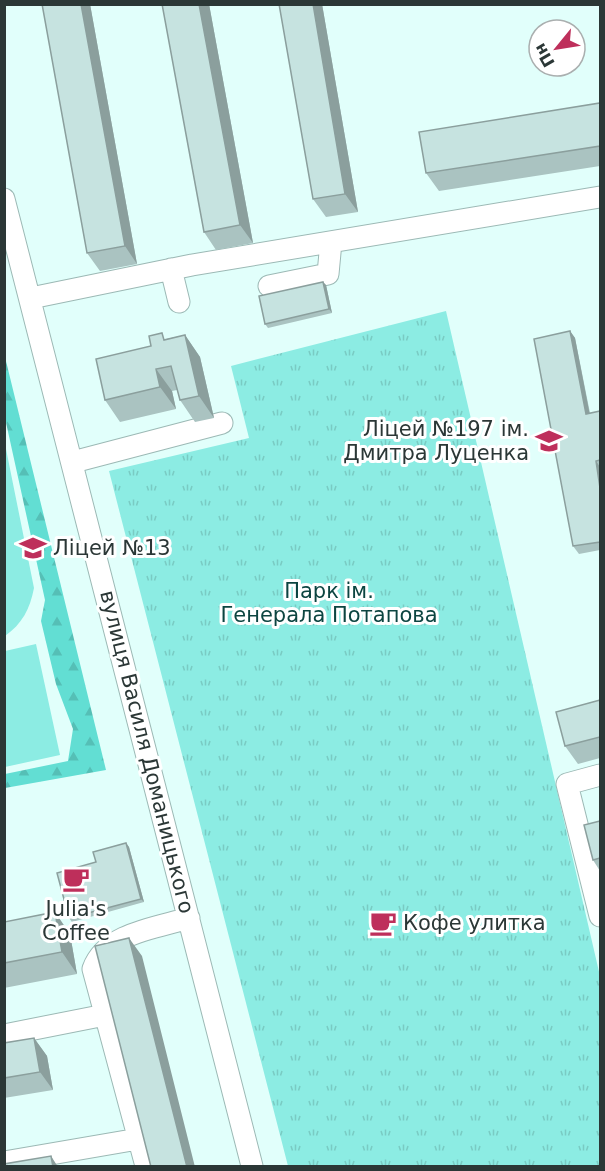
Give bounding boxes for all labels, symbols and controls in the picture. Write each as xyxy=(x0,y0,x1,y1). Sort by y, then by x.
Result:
north arrow xyxy=(527,18,587,78)
text: Пн xyxy=(530,40,559,71)
place label: Ліцей №197 ім. Дмитра Луценка xyxy=(343,417,529,465)
school or university icon: Ліцей №197 ім. Дмитра Луценка xyxy=(534,426,564,456)
school or university icon: Ліцей №13 xyxy=(18,533,48,563)
place label: Ліцей №13 xyxy=(53,536,171,560)
park label: Парк ім. Генерала Потапова xyxy=(220,579,438,627)
street label: вулиця Василя Доманицького xyxy=(95,588,199,916)
cafe icon: Julia's Coffee xyxy=(61,864,91,894)
place label: Julia's Coffee xyxy=(42,897,110,945)
cafe icon: Кофе улитка xyxy=(368,908,398,938)
place label: Кофе улитка xyxy=(403,911,546,935)

